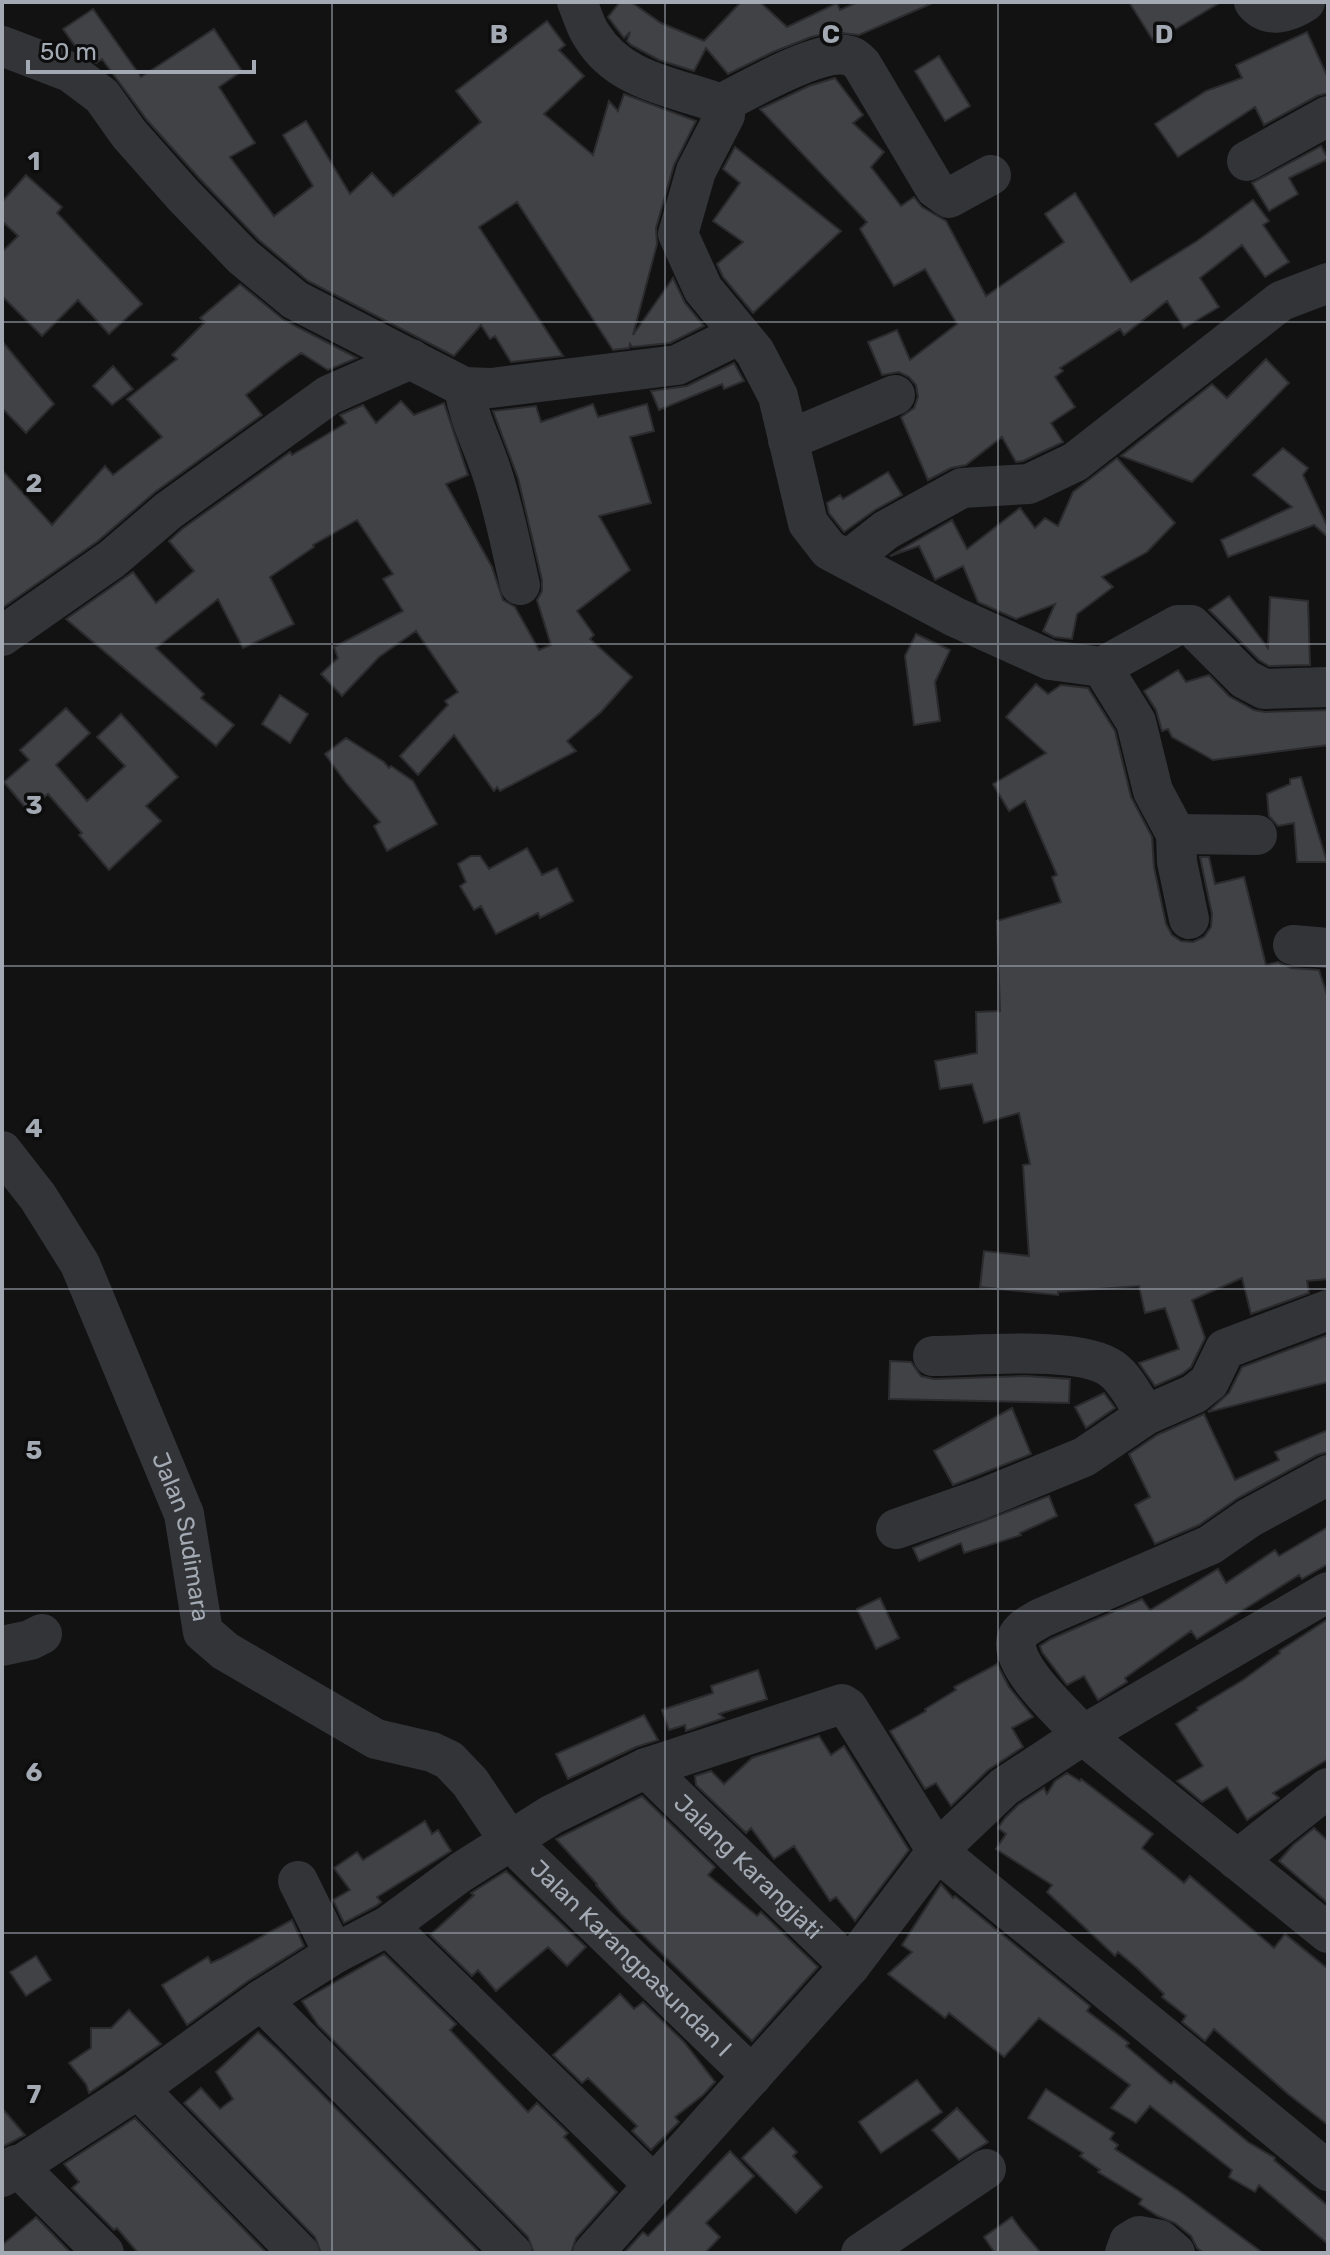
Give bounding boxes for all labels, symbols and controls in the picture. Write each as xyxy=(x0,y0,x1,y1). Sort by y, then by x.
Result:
text: B xyxy=(490,19,508,50)
text: C xyxy=(822,19,840,50)
text: D xyxy=(1155,19,1173,50)
scale bar xyxy=(28,24,254,74)
text: 50 m xyxy=(40,38,97,66)
text: 1 xyxy=(28,146,40,177)
text: 2 xyxy=(26,468,42,499)
text: 3 xyxy=(25,790,43,821)
text: 4 xyxy=(25,1113,43,1144)
text: 5 xyxy=(26,1435,42,1466)
street label: Jalan Sudimara xyxy=(146,1448,215,1624)
text: 6 xyxy=(26,1757,43,1788)
street label: Jalang Karangjati xyxy=(668,1789,828,1945)
street label: Jalan Karangpasundan I xyxy=(524,1854,737,2062)
text: 7 xyxy=(27,2079,42,2110)

